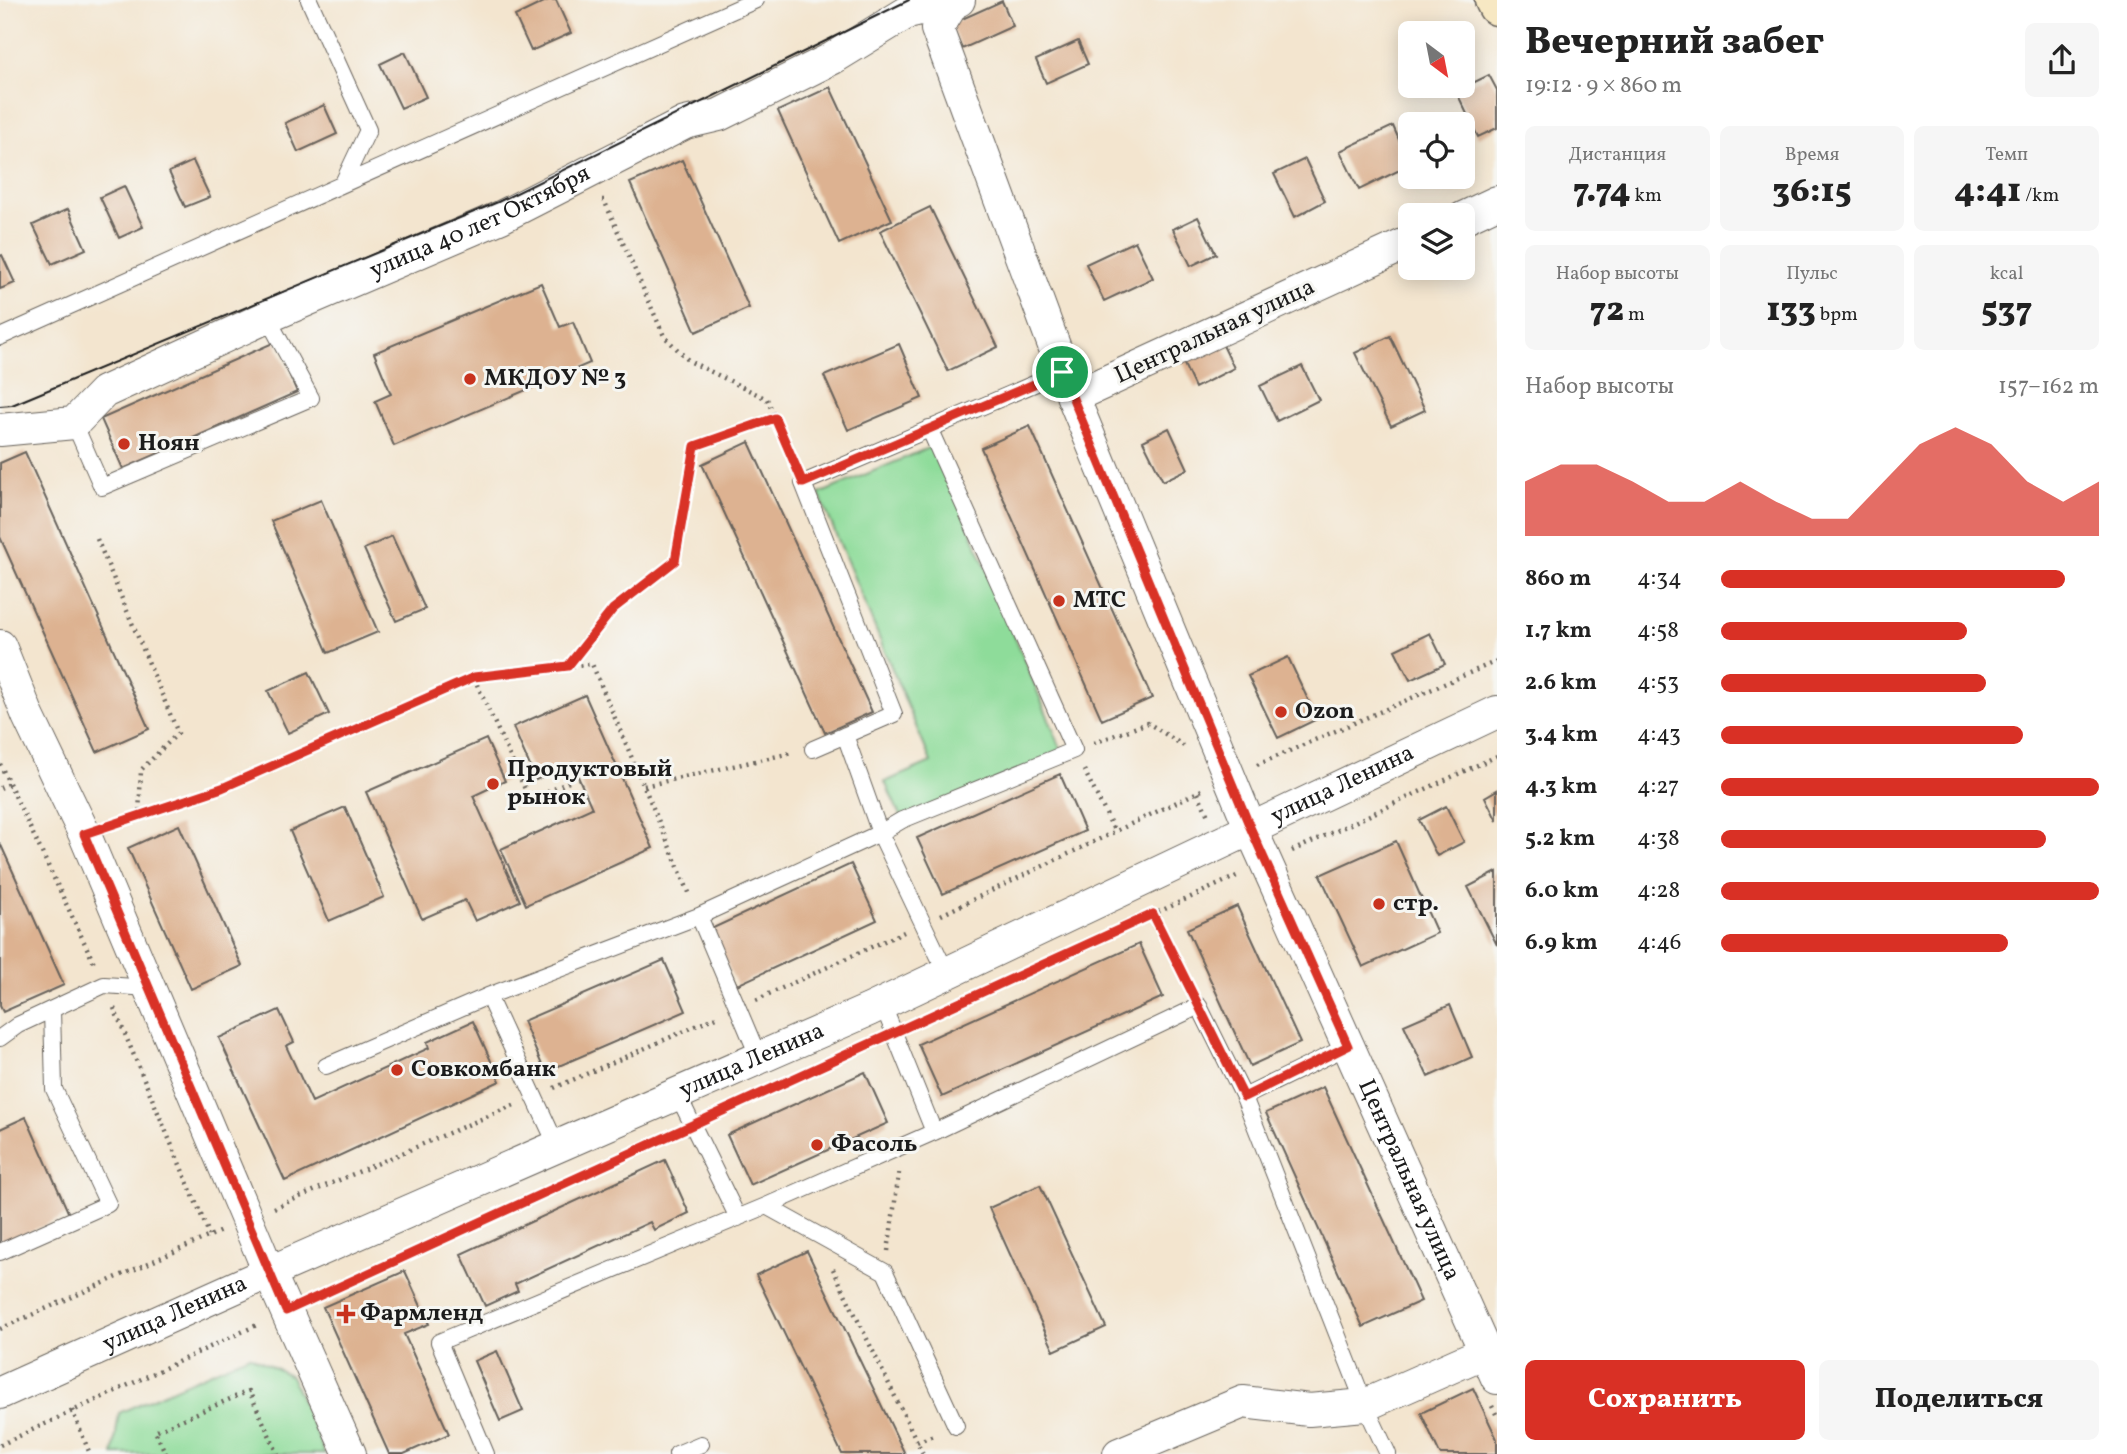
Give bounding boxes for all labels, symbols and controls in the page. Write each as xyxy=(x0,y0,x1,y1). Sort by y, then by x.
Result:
text: Вечерний забег xyxy=(1525,17,1824,70)
north arrow xyxy=(1398,21,1475,98)
map controls xyxy=(1398,21,1475,280)
button: share xyxy=(2025,23,2099,97)
text: 19:12 · 9 × 860 m xyxy=(1525,70,1682,102)
button: locate xyxy=(1398,112,1475,189)
text: Дистанция xyxy=(1568,142,1666,168)
text: Время xyxy=(1785,142,1839,168)
text: Темп xyxy=(1985,142,2028,168)
street label: улица 40 лет Октября xyxy=(364,157,596,288)
text: 7.74 xyxy=(1573,168,1631,216)
text: 36:15 xyxy=(1772,168,1852,216)
text: 4:41 xyxy=(1954,168,2021,216)
text: km xyxy=(1631,183,1662,209)
text: /km xyxy=(2021,183,2059,209)
button: layers xyxy=(1398,203,1475,280)
text: Набор высоты xyxy=(1556,261,1679,287)
text: Пульс xyxy=(1786,261,1838,287)
text: kcal xyxy=(1990,261,2024,287)
street label: Центральная улица xyxy=(1109,271,1321,393)
text: 72 xyxy=(1590,287,1624,335)
text: 133 xyxy=(1766,287,1816,335)
text: 537 xyxy=(1981,287,2032,335)
text: m xyxy=(1624,302,1645,328)
text: bpm xyxy=(1816,302,1858,328)
pin xyxy=(1032,342,1092,402)
icon: arrive xyxy=(1043,353,1081,391)
place label: МКДОУ № 3 xyxy=(484,362,626,396)
marker: МКДОУ № 3 xyxy=(462,371,478,387)
text: Набор высоты xyxy=(1525,371,1674,403)
text: 157–162 m xyxy=(1998,371,2099,403)
place label: Ноян xyxy=(138,427,200,461)
marker: Ноян xyxy=(116,436,132,452)
text: 860 m xyxy=(1525,563,1591,595)
text: 4:34 xyxy=(1637,563,1682,595)
place label: МТС xyxy=(1073,584,1126,618)
marker: МТС xyxy=(1051,593,1067,609)
text: 1.7 km xyxy=(1525,615,1592,647)
text: 4:58 xyxy=(1637,615,1679,647)
text: 2.6 km xyxy=(1525,667,1597,699)
text: 4:53 xyxy=(1637,667,1679,699)
place label: Ozon xyxy=(1295,695,1355,729)
marker: Ozon xyxy=(1273,704,1289,720)
text: 3.4 km xyxy=(1525,719,1598,751)
text: 4:43 xyxy=(1637,719,1681,751)
street label: улица Ленина xyxy=(1265,737,1420,834)
place label: Продуктовый рынок xyxy=(507,753,672,815)
text: 4.3 km xyxy=(1525,771,1598,803)
text: 4:27 xyxy=(1637,771,1679,803)
marker: Продуктовый рынок xyxy=(485,776,501,792)
text: 5.2 km xyxy=(1525,823,1595,855)
text: 4:38 xyxy=(1637,823,1680,855)
text: 6.0 km xyxy=(1525,875,1599,907)
text: 4:28 xyxy=(1637,875,1680,907)
place label: стр. xyxy=(1393,887,1439,921)
marker: стр. xyxy=(1371,896,1387,912)
text: 6.9 km xyxy=(1525,927,1598,959)
text: 4:46 xyxy=(1637,927,1681,959)
street label: улица Ленина xyxy=(674,1015,830,1108)
place label: Совкомбанк xyxy=(411,1053,556,1087)
marker: Совкомбанк xyxy=(389,1062,405,1078)
street label: Центральная улица xyxy=(1348,1074,1468,1286)
place label: Фасоль xyxy=(831,1128,918,1162)
marker: Фасоль xyxy=(809,1137,825,1153)
street label: улица Ленина xyxy=(97,1267,253,1362)
place label: Фармленд xyxy=(360,1297,483,1331)
marker: Фармленд xyxy=(338,1306,354,1322)
button: Сохранить xyxy=(1525,1360,1805,1440)
button: Поделиться xyxy=(1819,1360,2099,1440)

